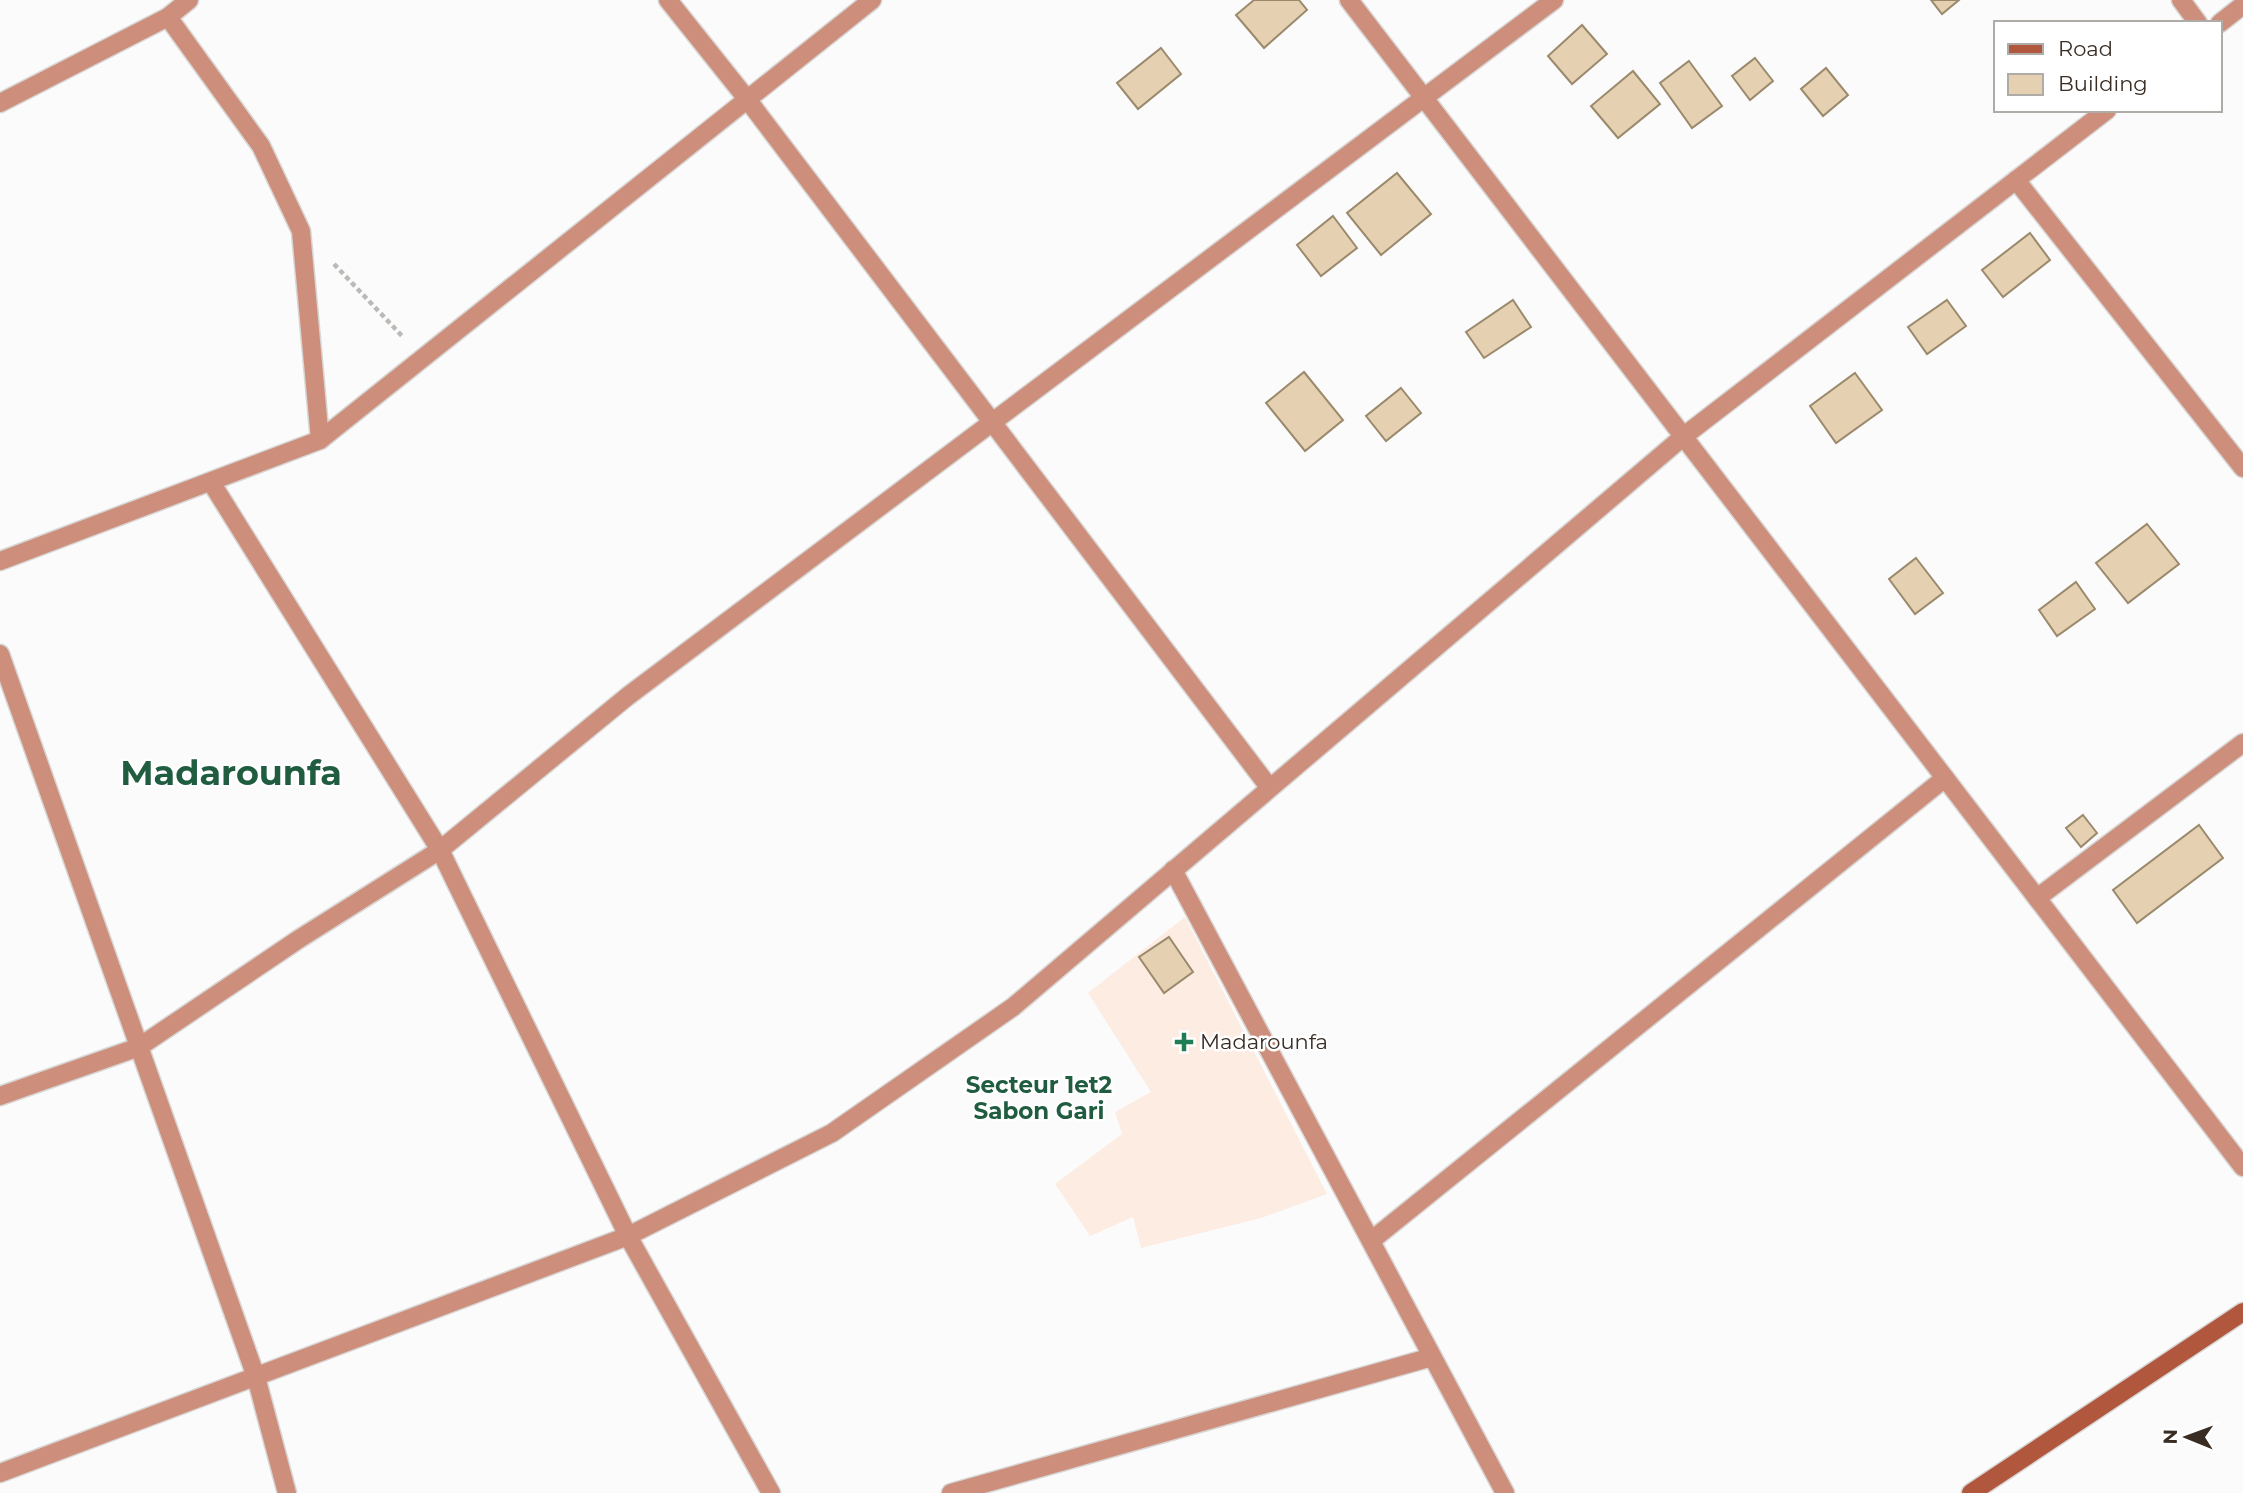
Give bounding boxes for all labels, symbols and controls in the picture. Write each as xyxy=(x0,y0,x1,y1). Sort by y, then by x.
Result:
legend xyxy=(1994,21,2222,112)
text: Road xyxy=(2058,36,2113,61)
text: Building xyxy=(2058,71,2148,96)
district label: Madarounfa xyxy=(120,751,342,794)
place label: Madarounfa xyxy=(1200,1029,1328,1054)
marker: Madarounfa xyxy=(1174,1032,1194,1052)
district label: Secteur 1et2 Sabon Gari xyxy=(966,1071,1112,1125)
north arrow xyxy=(2152,1402,2222,1472)
text: N xyxy=(2159,1429,2182,1445)

